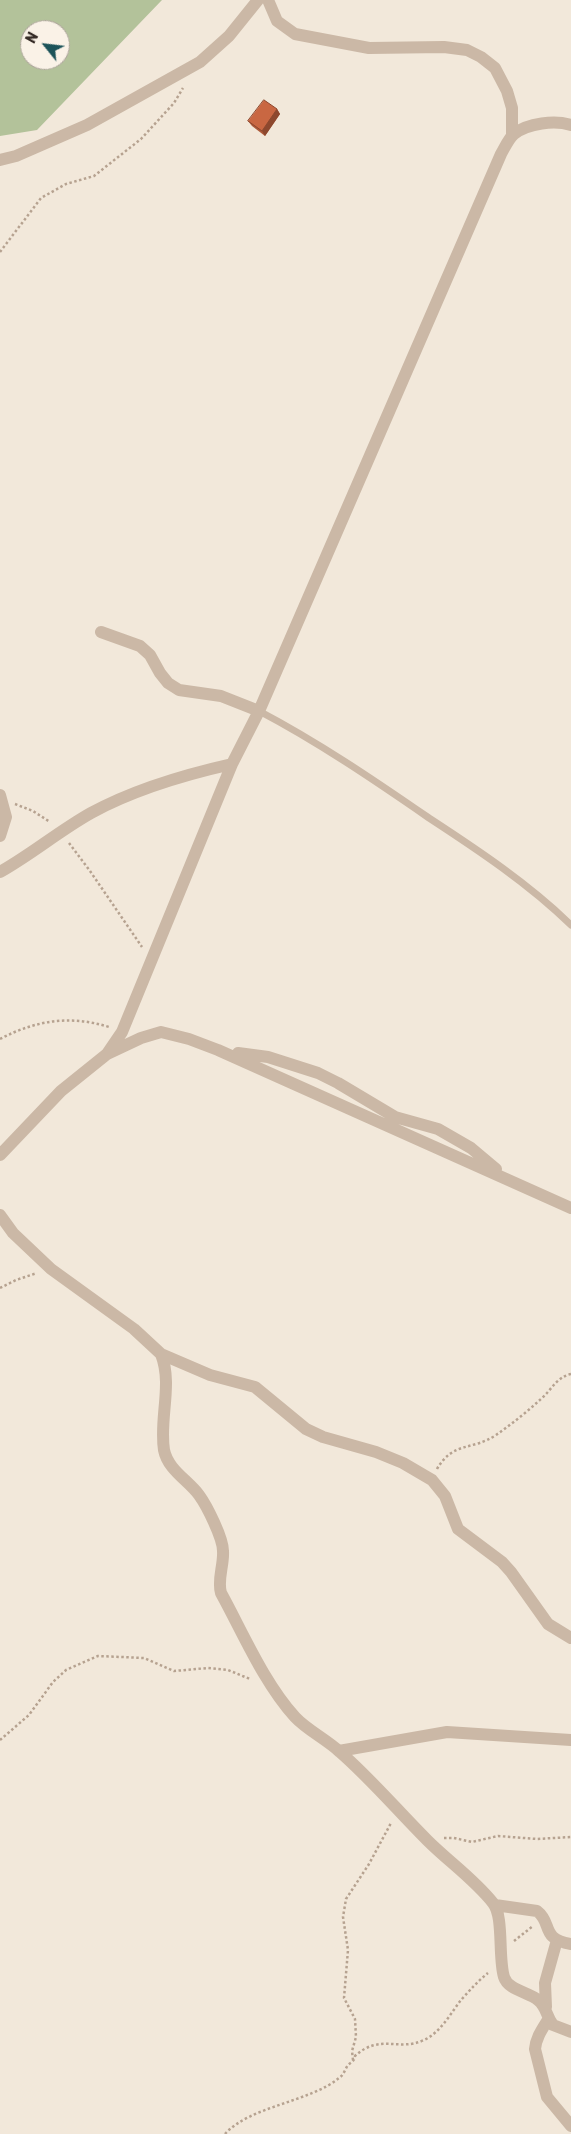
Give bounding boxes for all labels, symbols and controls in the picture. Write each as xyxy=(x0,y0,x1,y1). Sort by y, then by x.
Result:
north arrow xyxy=(20,20,70,70)
text: N xyxy=(22,29,42,47)

